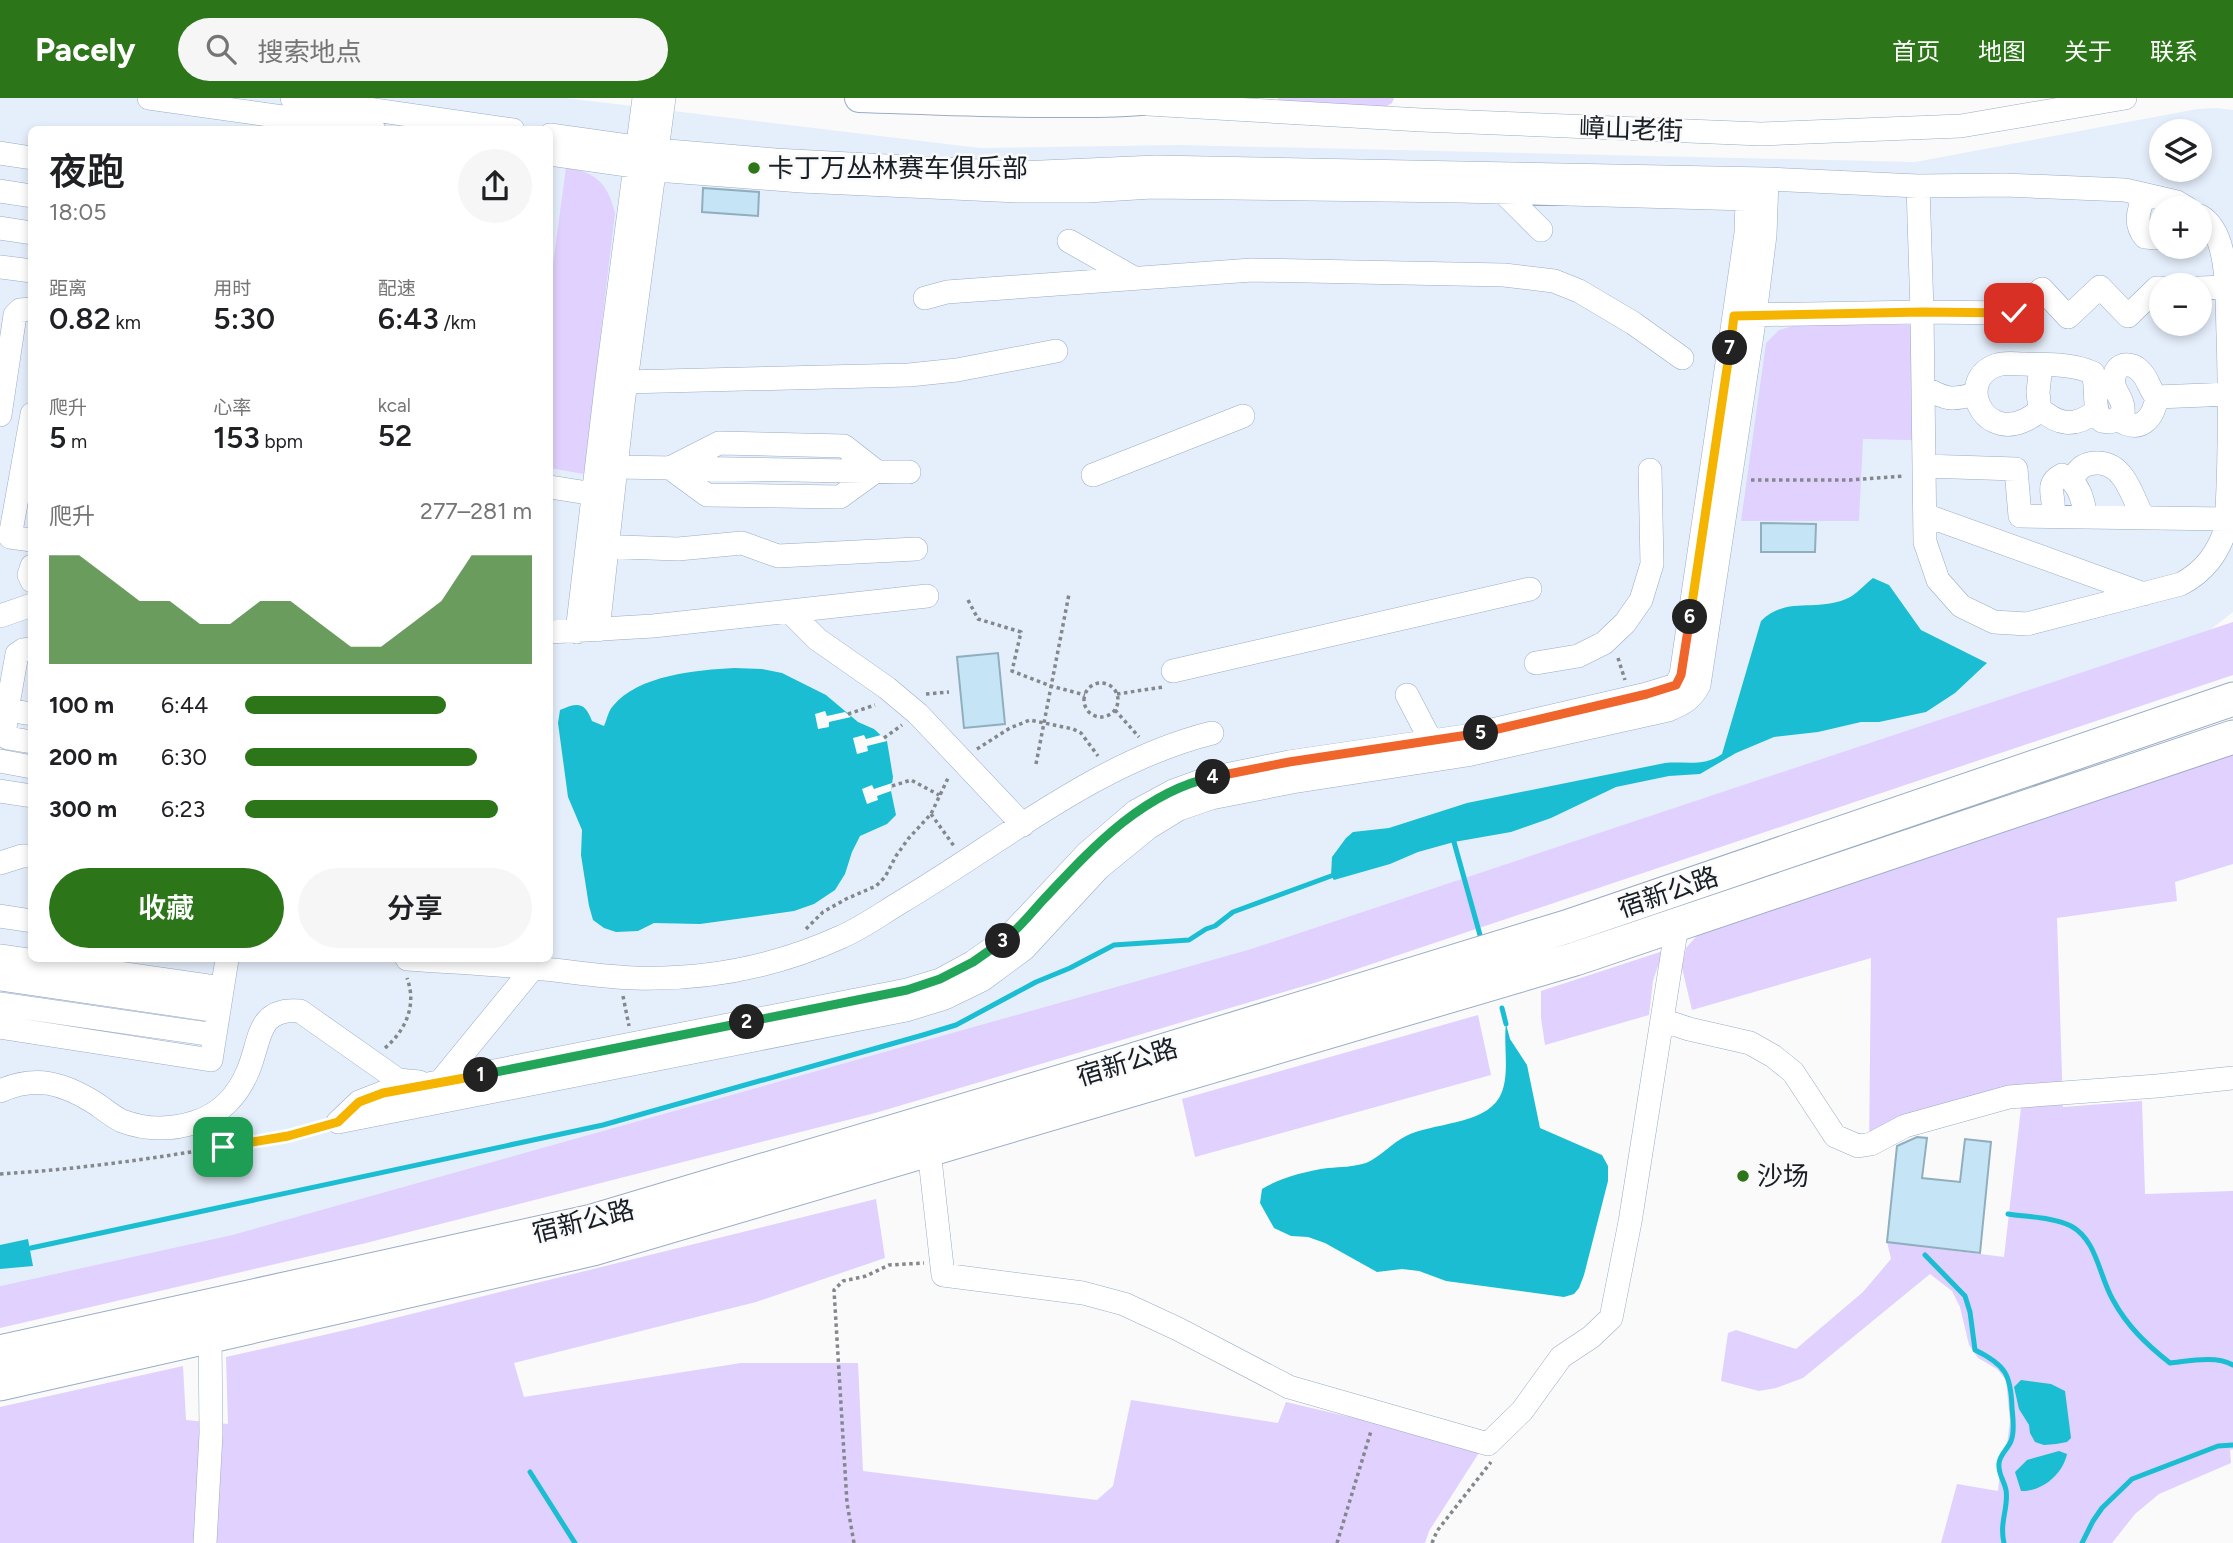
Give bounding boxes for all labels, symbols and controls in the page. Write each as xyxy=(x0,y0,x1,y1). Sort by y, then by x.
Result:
search box xyxy=(178,18,668,81)
text: Pacely xyxy=(35,30,136,69)
icon: search xyxy=(202,30,240,68)
text: 搜索地点 xyxy=(258,36,362,68)
text: 首页 xyxy=(1892,37,1940,66)
text: 地图 xyxy=(1978,37,2026,66)
text: 关于 xyxy=(2064,37,2112,66)
text: 联系 xyxy=(2150,37,2198,66)
street label: 嶂山老街 xyxy=(1578,111,1684,147)
map controls xyxy=(2149,119,2212,336)
button: layers xyxy=(2149,119,2212,182)
text: 夜跑 xyxy=(49,149,125,195)
button: share xyxy=(458,149,532,223)
place label: 卡丁万丛林赛车俱乐部 xyxy=(768,152,1028,184)
marker: 卡丁万丛林赛车俱乐部 xyxy=(746,160,762,176)
button: + xyxy=(2149,196,2212,259)
text: 18:05 xyxy=(49,198,106,226)
button: − xyxy=(2149,273,2212,336)
text: 距离 xyxy=(49,277,87,300)
text: 用时 xyxy=(213,277,251,300)
text: 配速 xyxy=(378,277,416,300)
pin xyxy=(1984,283,2044,343)
icon: check xyxy=(1995,294,2033,332)
text: 0.82 xyxy=(49,300,111,337)
text: 5:30 xyxy=(213,300,275,337)
text: 6:43 xyxy=(378,300,439,337)
text: km xyxy=(111,311,141,334)
text: /km xyxy=(439,311,476,334)
pin: 7 xyxy=(1712,330,1748,366)
text: 7 xyxy=(1724,336,1735,359)
text: kcal xyxy=(378,394,411,417)
text: 爬升 xyxy=(49,396,87,419)
text: 心率 xyxy=(213,396,251,419)
text: 52 xyxy=(378,417,412,454)
text: 5 xyxy=(49,419,66,456)
text: 153 xyxy=(213,419,260,456)
text: m xyxy=(66,430,87,453)
text: bpm xyxy=(260,430,303,453)
text: 277–281 m xyxy=(420,497,532,525)
text: 爬升 xyxy=(49,502,95,530)
pin: 6 xyxy=(1672,600,1708,634)
text: 6 xyxy=(1684,605,1695,628)
text: 100 m xyxy=(49,691,114,719)
text: 6:44 xyxy=(161,691,208,719)
pin: 5 xyxy=(1464,716,1498,750)
text: 5 xyxy=(1475,721,1486,744)
text: 200 m xyxy=(49,743,118,771)
text: 6:30 xyxy=(161,743,207,771)
pin: 4 xyxy=(1196,760,1230,794)
text: 4 xyxy=(1206,765,1219,788)
text: 300 m xyxy=(49,795,117,823)
text: 6:23 xyxy=(161,795,205,823)
street label: 宿新公路 xyxy=(1614,860,1722,924)
button: 收藏 xyxy=(49,868,284,948)
button: 分享 xyxy=(298,868,532,948)
pin: 3 xyxy=(986,924,1020,958)
text: 3 xyxy=(997,929,1008,952)
pin: 2 xyxy=(730,1004,764,1040)
text: 2 xyxy=(741,1010,752,1033)
street label: 宿新公路 xyxy=(1073,1031,1181,1093)
pin: 1 xyxy=(463,1058,498,1093)
text: 1 xyxy=(476,1063,485,1086)
pin xyxy=(193,1117,253,1177)
icon: arrive xyxy=(204,1128,242,1166)
place label: 沙场 xyxy=(1757,1160,1809,1192)
marker: 沙场 xyxy=(1735,1168,1751,1184)
street label: 宿新公路 xyxy=(529,1193,637,1249)

